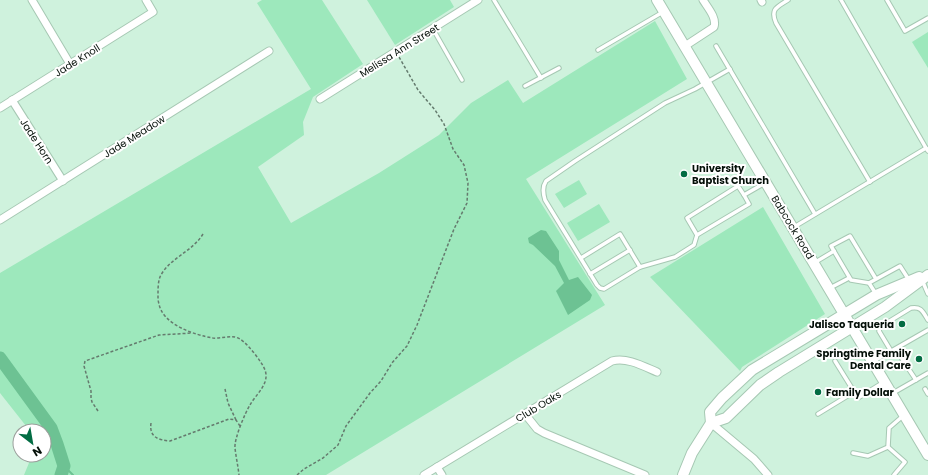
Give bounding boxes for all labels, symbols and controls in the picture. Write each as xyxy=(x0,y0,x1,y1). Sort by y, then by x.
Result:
street label: Melissa Ann Street xyxy=(357,20,442,81)
street label: Jade Knoll xyxy=(51,40,103,80)
street label: Jade Meadow xyxy=(100,111,169,161)
street label: Jade Horn xyxy=(16,116,57,167)
place label: University Baptist Church xyxy=(692,161,769,188)
marker: University Baptist Church xyxy=(679,169,689,179)
street label: Babcock Road xyxy=(768,193,818,262)
place label: Jalisco Taqueria xyxy=(809,317,894,332)
marker: Jalisco Taqueria xyxy=(897,319,907,329)
place label: Springtime Family Dental Care xyxy=(816,346,912,373)
marker: Springtime Family Dental Care xyxy=(914,354,924,364)
place label: Family Dollar xyxy=(826,385,895,400)
street label: Club Oaks xyxy=(513,387,564,426)
marker: Family Dollar xyxy=(813,387,823,397)
north arrow xyxy=(12,423,52,463)
text: N xyxy=(29,443,45,461)

